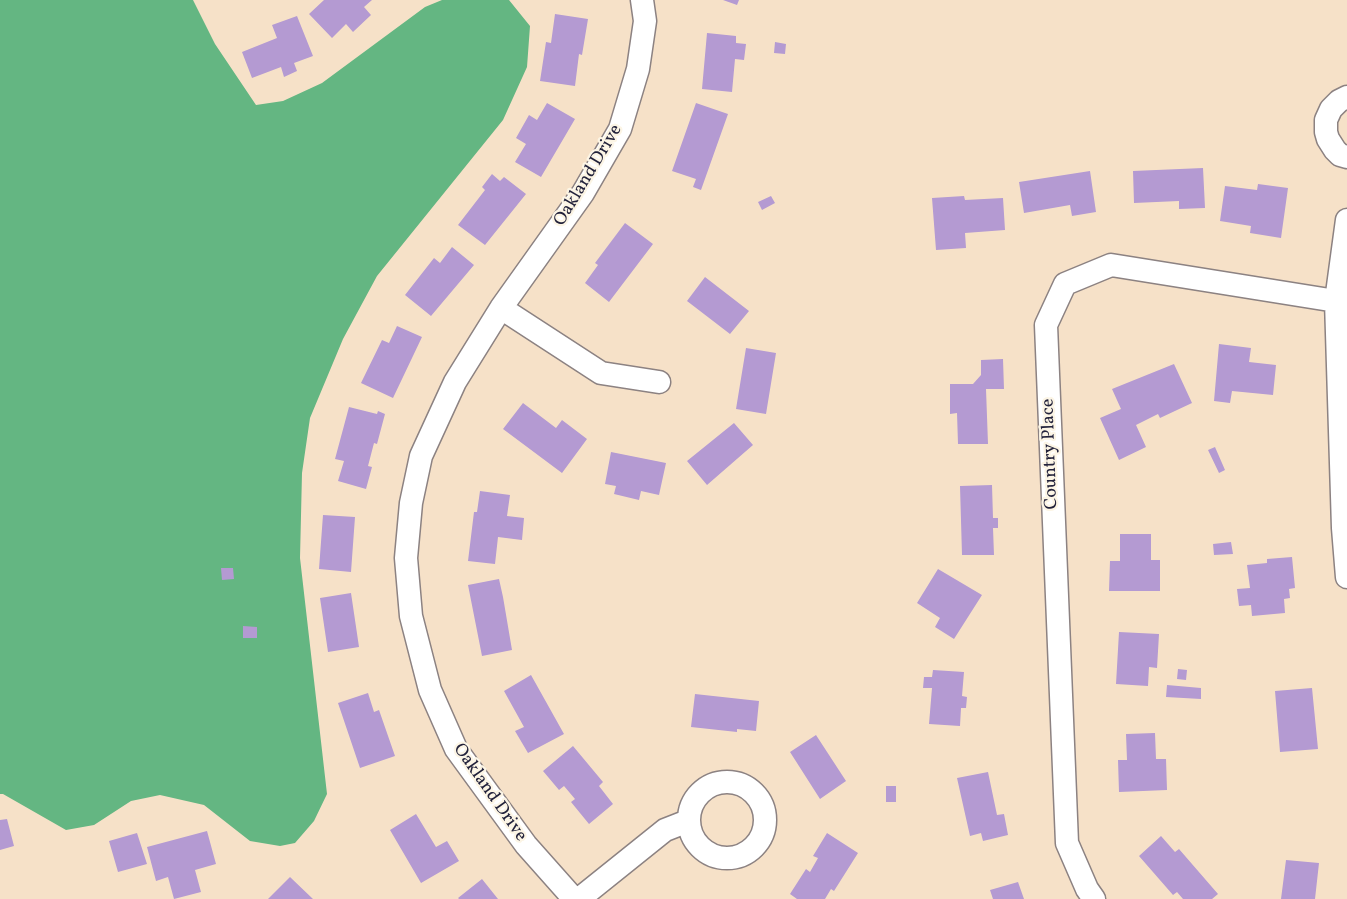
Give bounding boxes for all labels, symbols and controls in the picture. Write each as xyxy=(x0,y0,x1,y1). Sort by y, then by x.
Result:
street label: Oakland Drive xyxy=(550,121,628,231)
street label: Country Place xyxy=(1038,398,1064,510)
street label: Oakland Drive xyxy=(447,740,531,846)

